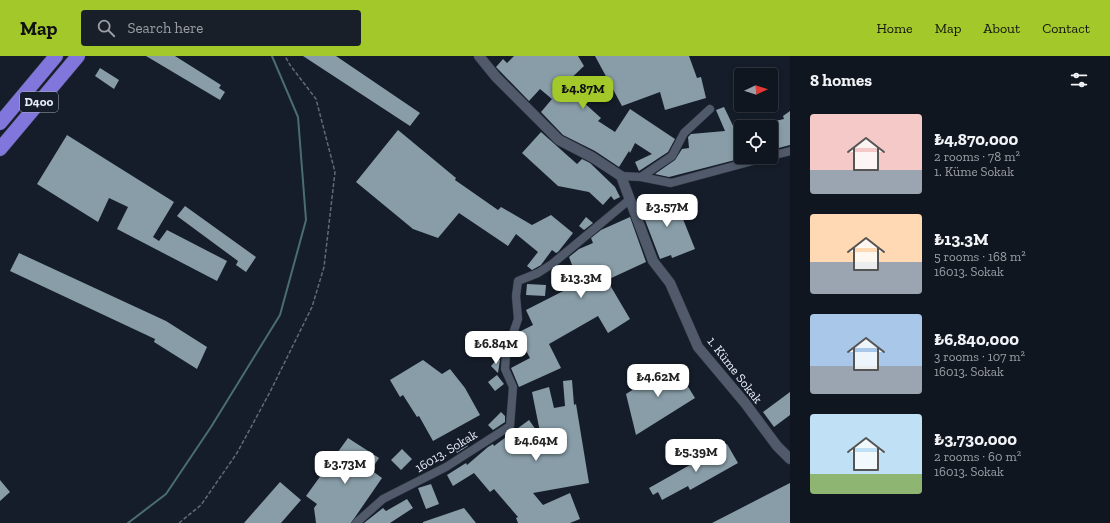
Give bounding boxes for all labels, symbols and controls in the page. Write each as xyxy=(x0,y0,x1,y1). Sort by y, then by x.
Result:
search box xyxy=(81,10,361,46)
text: Map xyxy=(20,17,57,40)
icon: search xyxy=(95,17,117,39)
text: Search here xyxy=(127,19,203,37)
text: Home xyxy=(877,20,913,37)
text: Map xyxy=(935,20,961,37)
text: About xyxy=(983,20,1020,37)
text: Contact xyxy=(1042,20,1090,37)
north arrow xyxy=(734,68,778,112)
map controls xyxy=(734,68,778,164)
icon: filters xyxy=(1068,69,1090,91)
text: 8 homes xyxy=(810,70,872,90)
pin: ₺4.87M xyxy=(550,76,616,110)
text: ₺4.87M xyxy=(561,81,605,96)
road number: D400 xyxy=(20,92,58,112)
button: locate xyxy=(734,120,778,164)
text: ₺4,870,000 xyxy=(934,129,1018,149)
icon: home xyxy=(842,130,890,178)
text: 2 rooms · 78 m² xyxy=(934,149,1020,164)
text: 1. Küme Sokak xyxy=(934,164,1014,179)
pin: ₺3.57M xyxy=(634,194,700,228)
text: ₺3.57M xyxy=(646,199,688,214)
text: ₺13.3M xyxy=(934,229,988,249)
icon: home xyxy=(842,230,890,278)
text: 5 rooms · 168 m² xyxy=(934,249,1026,264)
text: 16013. Sokak xyxy=(934,264,1004,279)
pin: ₺13.3M xyxy=(548,265,614,299)
text: ₺13.3M xyxy=(560,270,602,285)
text: ₺6,840,000 xyxy=(934,329,1019,349)
icon: home xyxy=(842,330,890,378)
pin: ₺6.84M xyxy=(463,331,529,365)
street label: 1. Küme Sokak xyxy=(704,334,766,406)
text: ₺6.84M xyxy=(474,336,518,351)
text: 3 rooms · 107 m² xyxy=(934,349,1025,364)
pin: ₺4.62M xyxy=(625,364,691,398)
text: 16013. Sokak xyxy=(934,364,1004,379)
text: ₺4.62M xyxy=(636,369,680,384)
street label: 16013. Sokak xyxy=(412,426,480,475)
pin: ₺4.64M xyxy=(503,428,569,462)
text: ₺3,730,000 xyxy=(934,429,1017,449)
icon: home xyxy=(842,430,890,478)
text: ₺4.64M xyxy=(514,433,558,448)
pin: ₺5.39M xyxy=(663,439,729,473)
text: ₺5.39M xyxy=(674,444,718,459)
text: 2 rooms · 60 m² xyxy=(934,449,1021,464)
pin: ₺3.73M xyxy=(312,451,378,485)
text: ₺3.73M xyxy=(324,456,366,471)
text: 16013. Sokak xyxy=(934,464,1004,479)

